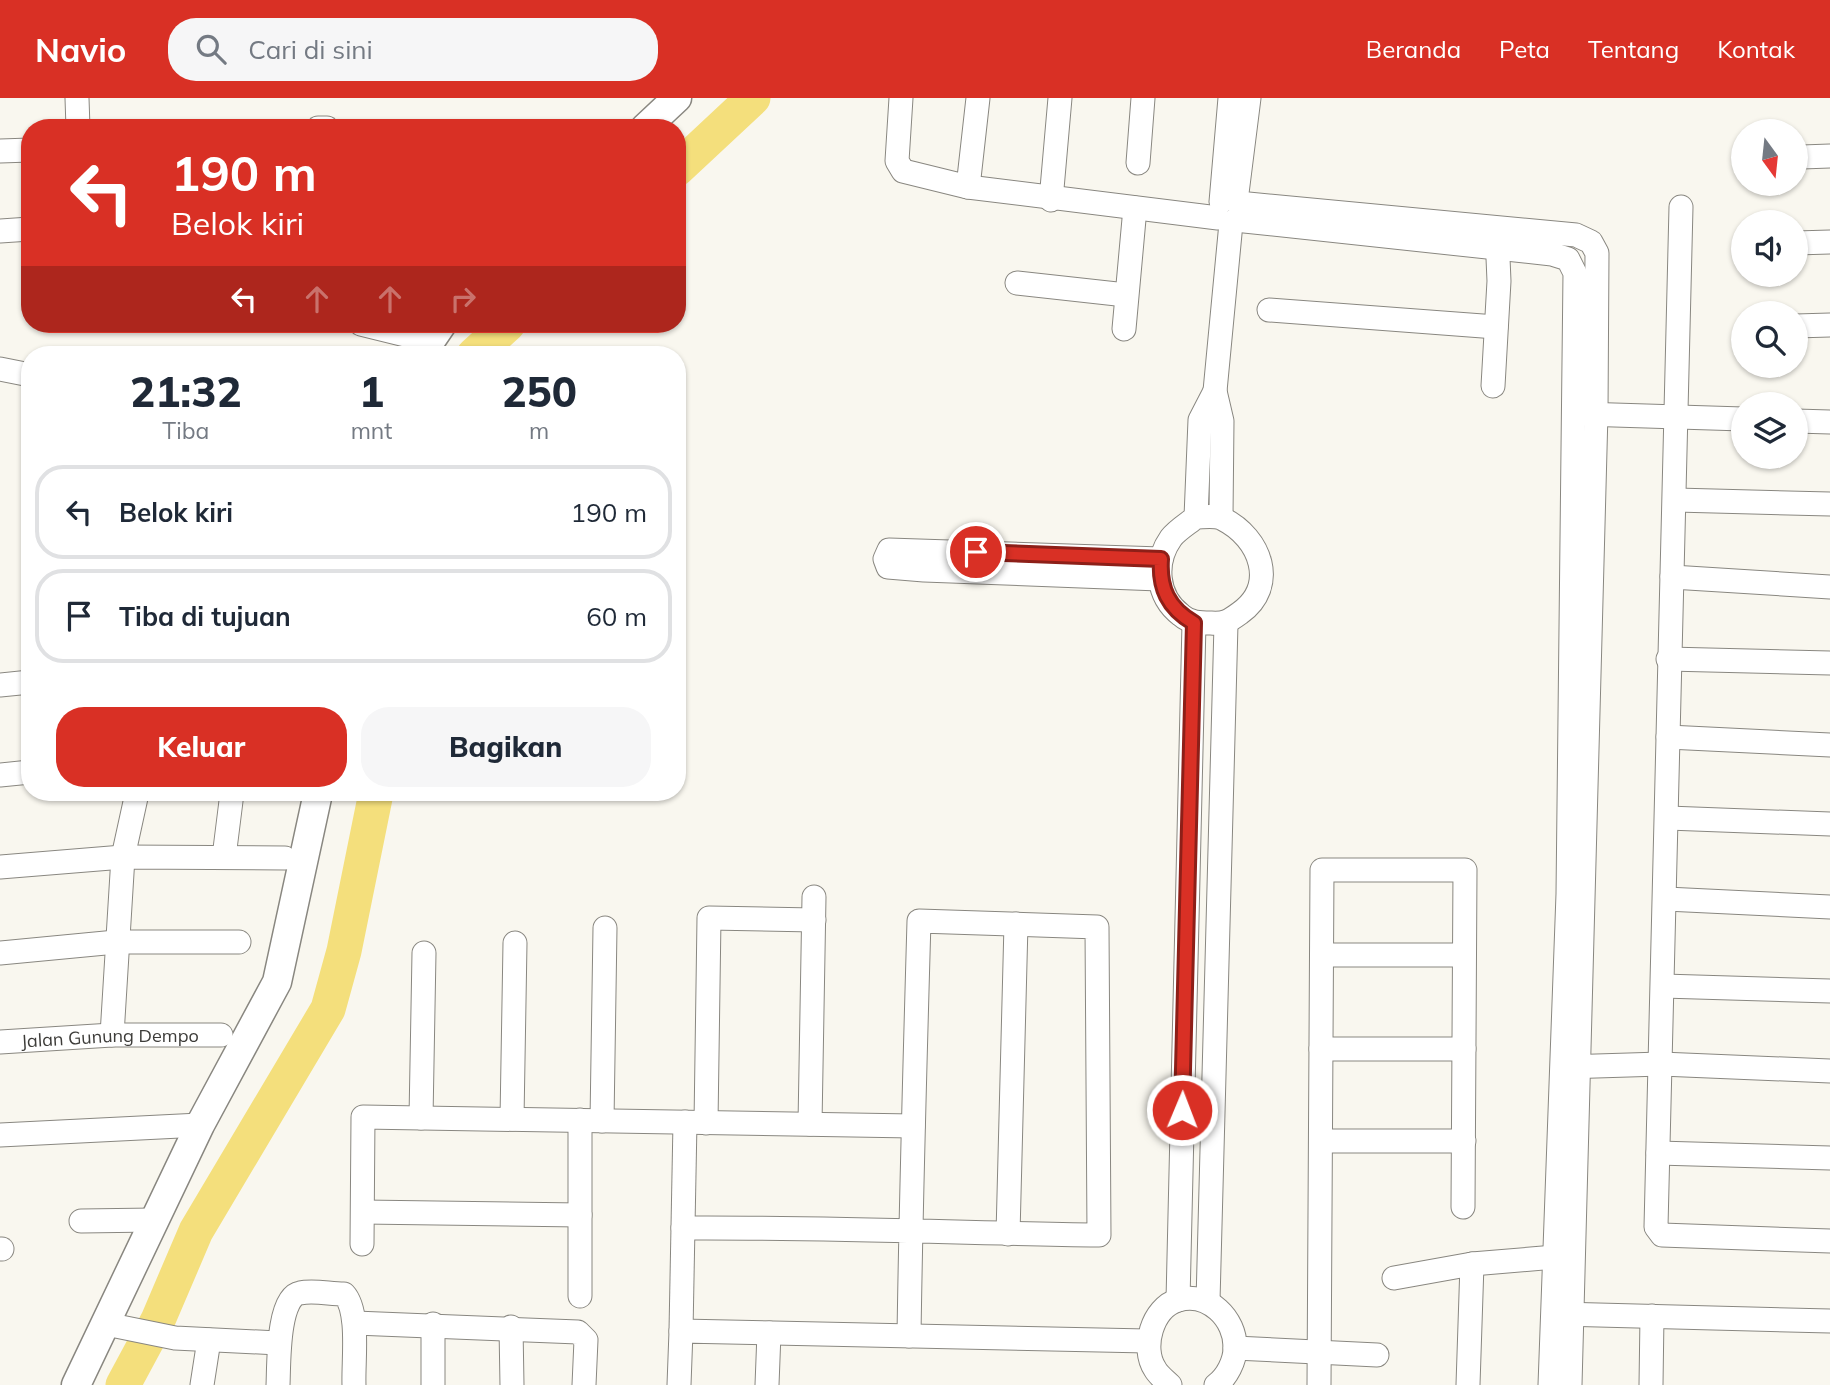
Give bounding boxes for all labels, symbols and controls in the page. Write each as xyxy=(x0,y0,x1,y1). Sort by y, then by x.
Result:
search box xyxy=(168,18,658,81)
text: Navio xyxy=(35,29,126,70)
icon: search xyxy=(192,30,230,68)
text: Cari di sini xyxy=(248,33,373,66)
text: Beranda xyxy=(1366,34,1461,64)
text: Peta xyxy=(1499,34,1550,64)
text: Tentang xyxy=(1588,34,1679,64)
text: Kontak xyxy=(1717,34,1795,64)
north arrow xyxy=(1731,119,1808,196)
map controls xyxy=(1731,119,1808,469)
text: 190 m xyxy=(171,142,317,203)
icon: left xyxy=(56,147,147,238)
text: Belok kiri xyxy=(171,203,304,243)
button: sound xyxy=(1731,210,1808,287)
icon: left xyxy=(225,280,263,318)
icon: ahead xyxy=(298,280,336,318)
icon: ahead xyxy=(371,280,409,318)
icon: right xyxy=(444,280,482,318)
button: search xyxy=(1731,301,1808,378)
text: 21:32 xyxy=(130,365,242,418)
text: 1 xyxy=(359,365,384,418)
text: 250 xyxy=(501,365,577,418)
button: layers xyxy=(1731,392,1808,469)
text: Tiba xyxy=(162,416,209,445)
text: mnt xyxy=(351,416,392,445)
text: m xyxy=(529,416,549,445)
icon: left xyxy=(60,493,98,531)
text: Belok kiri xyxy=(119,496,233,529)
text: 190 m xyxy=(571,496,647,529)
pin xyxy=(946,522,1006,582)
icon: arrive xyxy=(957,533,995,571)
icon: arrive xyxy=(60,597,98,635)
text: Tiba di tujuan xyxy=(119,600,291,633)
text: 60 m xyxy=(586,600,647,633)
button: Keluar xyxy=(56,707,347,787)
button: Bagikan xyxy=(361,707,651,787)
street label: Jalan Gunung Dempo xyxy=(20,1023,199,1052)
position arrow xyxy=(1145,1073,1219,1147)

